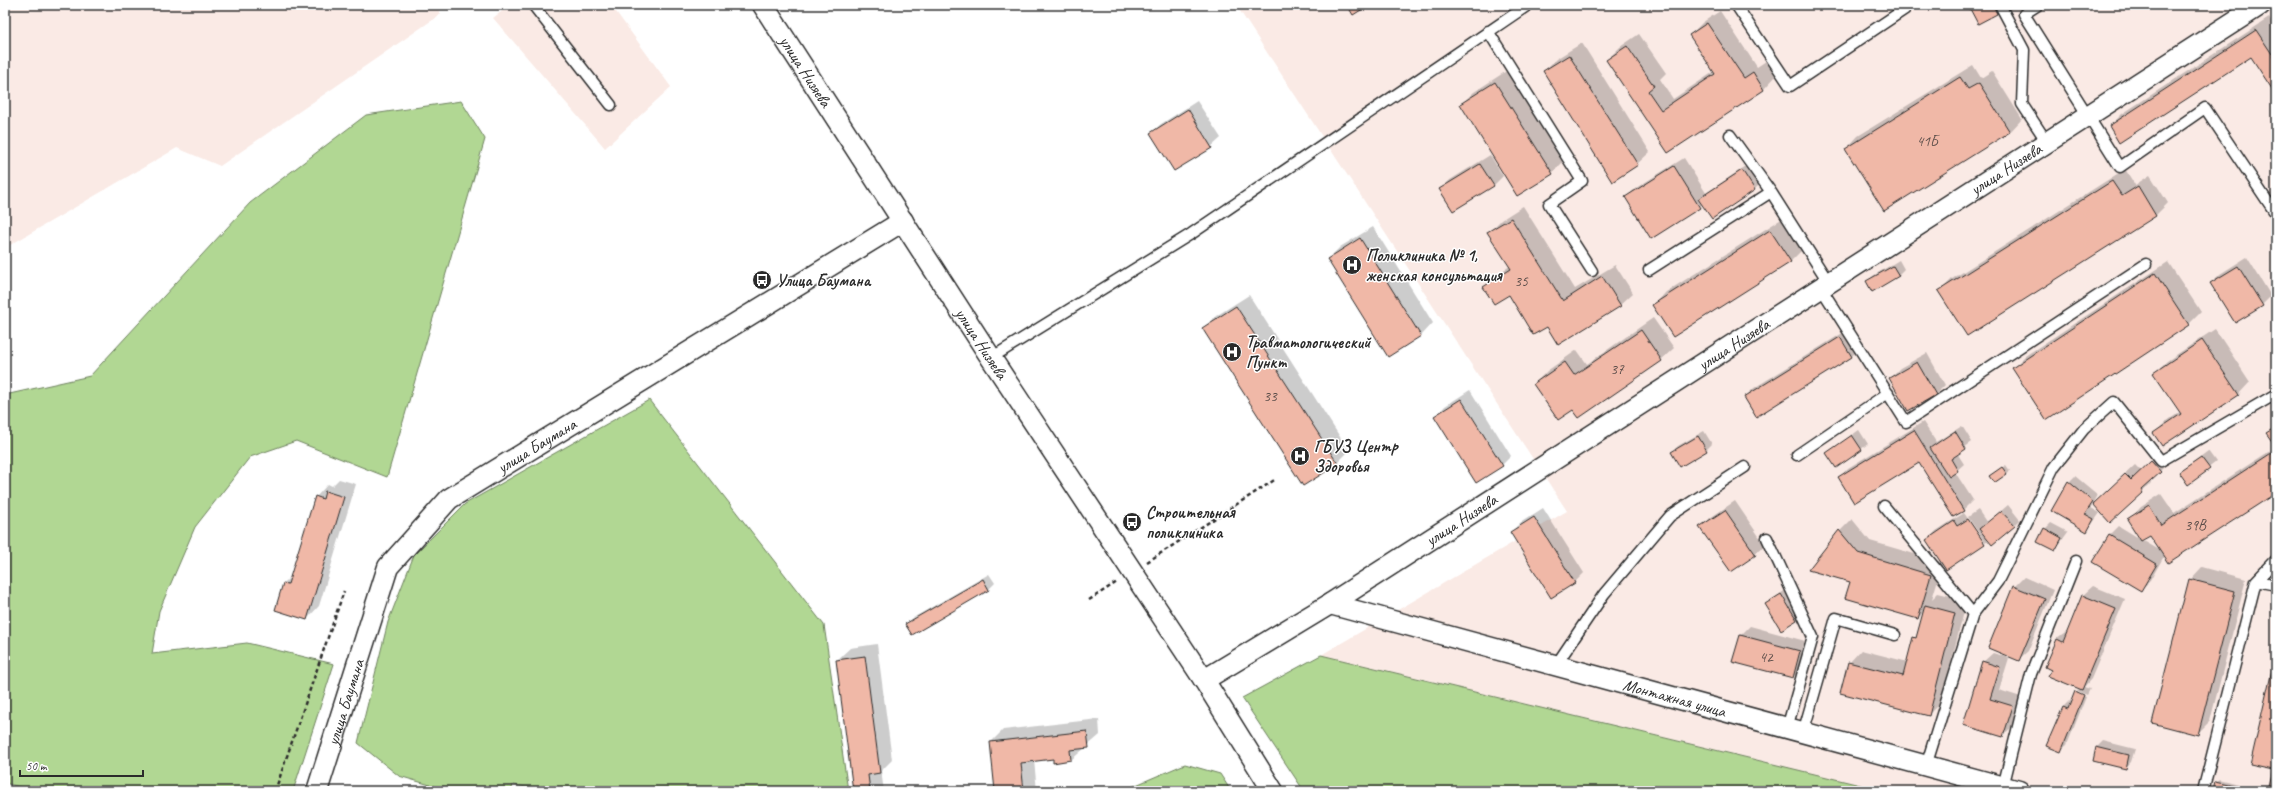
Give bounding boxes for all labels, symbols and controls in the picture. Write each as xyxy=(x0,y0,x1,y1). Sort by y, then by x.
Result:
street label: улица Низяева xyxy=(774,31,837,113)
house number: 41Б xyxy=(1916,132,1940,151)
street label: улица Низяева xyxy=(1966,138,2047,200)
place label: Поликлиника № 1, женская консультация xyxy=(1366,245,1503,286)
hospital icon: Поликлиника № 1, женская консультация xyxy=(1341,254,1363,276)
bus stop icon: Улица Баумана xyxy=(751,269,773,291)
place label: Улица Баумана xyxy=(776,270,872,291)
house number: 35 xyxy=(1514,272,1529,291)
street label: улица Низяева xyxy=(950,303,1013,385)
street label: улица Низяева xyxy=(1693,313,1775,376)
place label: Травматологический Пункт xyxy=(1246,332,1372,373)
hospital icon: Травматологический Пункт xyxy=(1221,341,1243,363)
house number: 37 xyxy=(1610,360,1625,379)
house number: 33 xyxy=(1263,387,1278,406)
street label: улица Баумана xyxy=(493,413,582,479)
place label: ГБУЗ Центр Здоровья xyxy=(1314,436,1400,477)
hospital icon: ГБУЗ Центр Здоровья xyxy=(1289,445,1311,467)
street label: улица Низяева xyxy=(1421,488,1502,551)
place label: Строительная поликлиника xyxy=(1146,502,1236,543)
bus stop icon: Строительная поликлиника xyxy=(1121,511,1143,533)
house number: 39В xyxy=(2184,516,2207,535)
house number: 42 xyxy=(1759,648,1774,667)
street label: улица Баумана xyxy=(322,655,370,749)
street label: Монтажная улица xyxy=(1621,674,1730,722)
scale bar xyxy=(20,752,143,778)
text: 50 m xyxy=(26,758,48,774)

